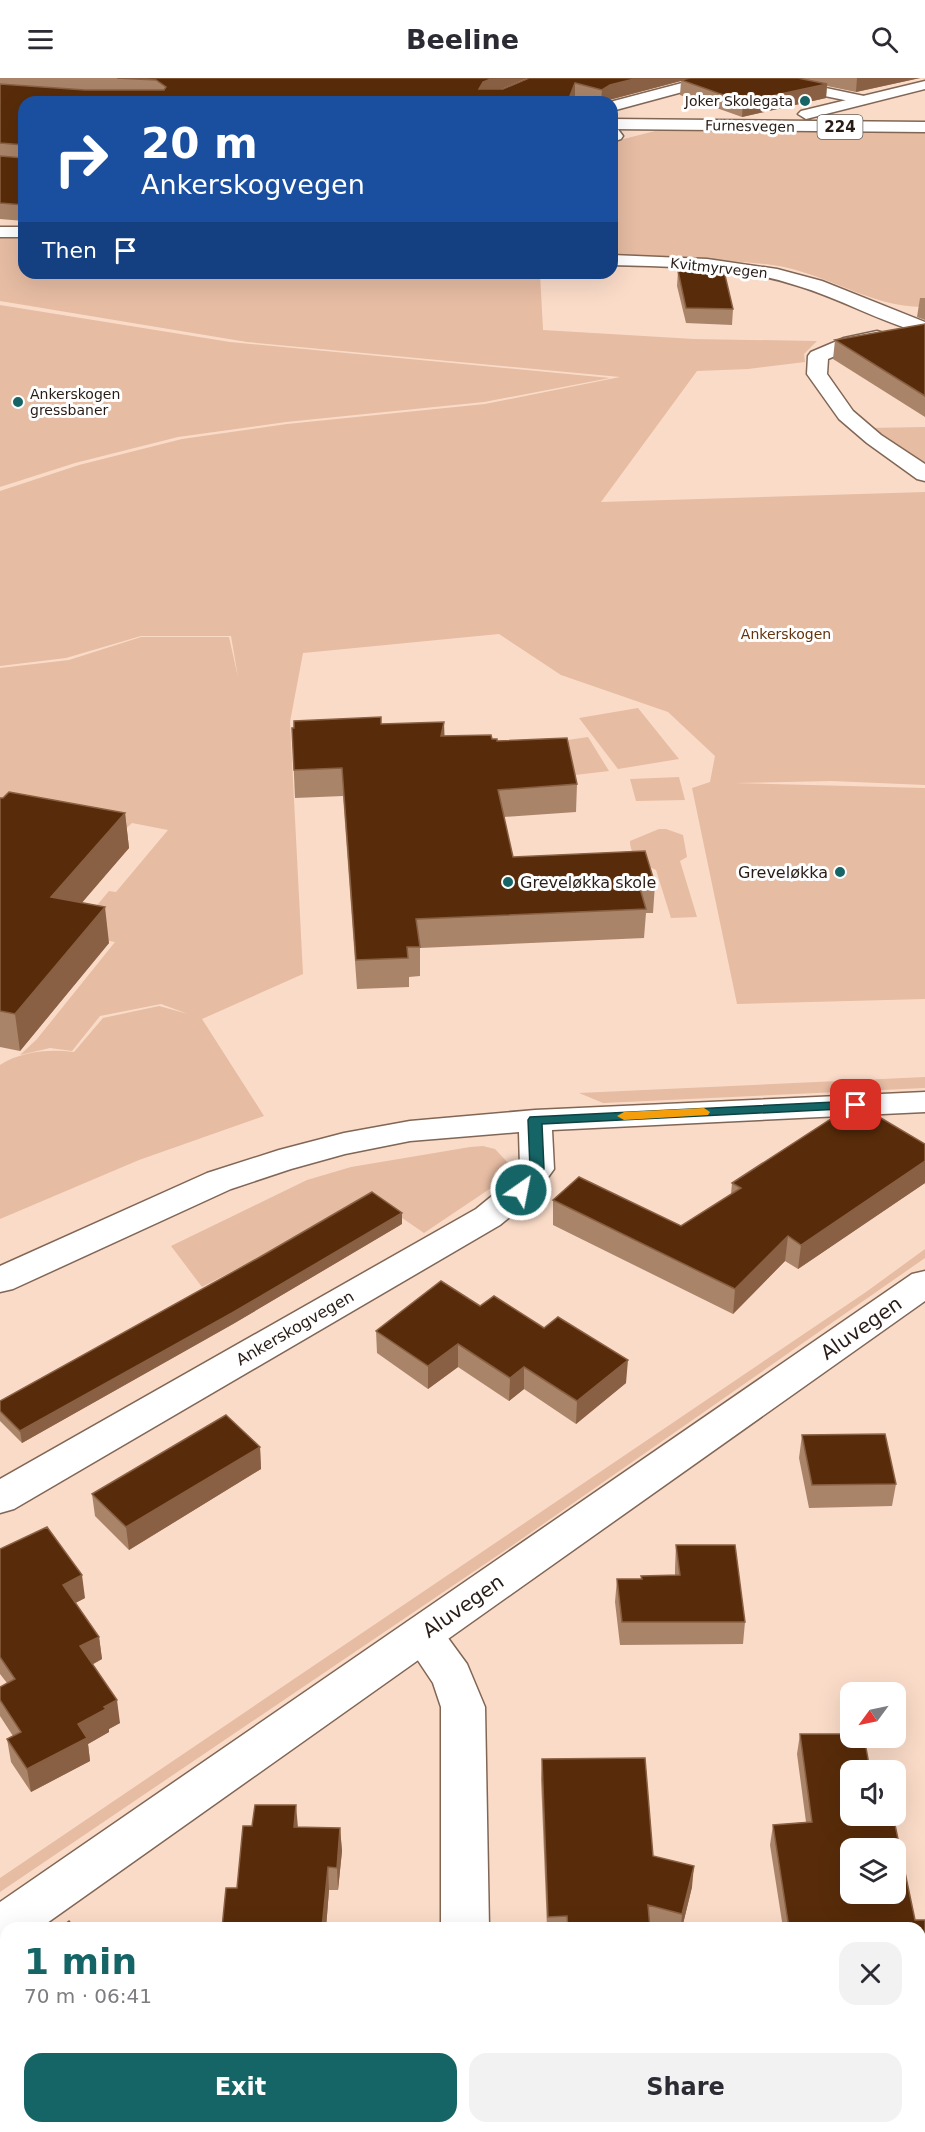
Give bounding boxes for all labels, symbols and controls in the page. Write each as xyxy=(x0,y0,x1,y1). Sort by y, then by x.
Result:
icon: menu xyxy=(24,23,57,56)
icon: search xyxy=(868,23,901,56)
text: Beeline xyxy=(406,24,519,55)
place label: Joker Skolegata xyxy=(684,93,793,109)
marker: Joker Skolegata xyxy=(798,94,812,108)
road number: 224 xyxy=(818,115,862,139)
street label: Furnesvegen xyxy=(705,117,795,135)
text: 20 m xyxy=(141,119,258,168)
icon: right xyxy=(42,120,120,198)
text: Ankerskogvegen xyxy=(141,169,365,200)
icon: arrive xyxy=(109,234,142,267)
text: Then xyxy=(42,238,97,263)
street label: Kvitmyrvegen xyxy=(670,255,768,281)
place label: Ankerskogen gressbaner xyxy=(30,386,120,418)
marker: Ankerskogen gressbaner xyxy=(11,395,25,409)
park label: Ankerskogen xyxy=(741,626,831,642)
place label: Greveløkka xyxy=(738,863,828,882)
marker: Greveløkka xyxy=(833,865,847,879)
place label: Greveløkka skole xyxy=(520,873,656,892)
marker: Greveløkka skole xyxy=(501,875,515,889)
pin xyxy=(830,1079,881,1130)
icon: arrive xyxy=(839,1088,872,1121)
position arrow xyxy=(489,1158,553,1222)
street label: Ankerskogvegen xyxy=(233,1287,357,1369)
street label: Aluvegen xyxy=(816,1291,906,1365)
street label: Aluvegen xyxy=(418,1569,508,1643)
north arrow xyxy=(840,1682,906,1748)
map controls xyxy=(840,1682,906,1904)
button: sound xyxy=(840,1760,906,1826)
button: layers xyxy=(840,1838,906,1904)
text: 1 min xyxy=(24,1941,137,1982)
button: close xyxy=(839,1942,902,2005)
text: 70 m · 06:41 xyxy=(24,1984,152,2008)
button: Exit xyxy=(24,2053,457,2122)
button: Share xyxy=(469,2053,902,2122)

